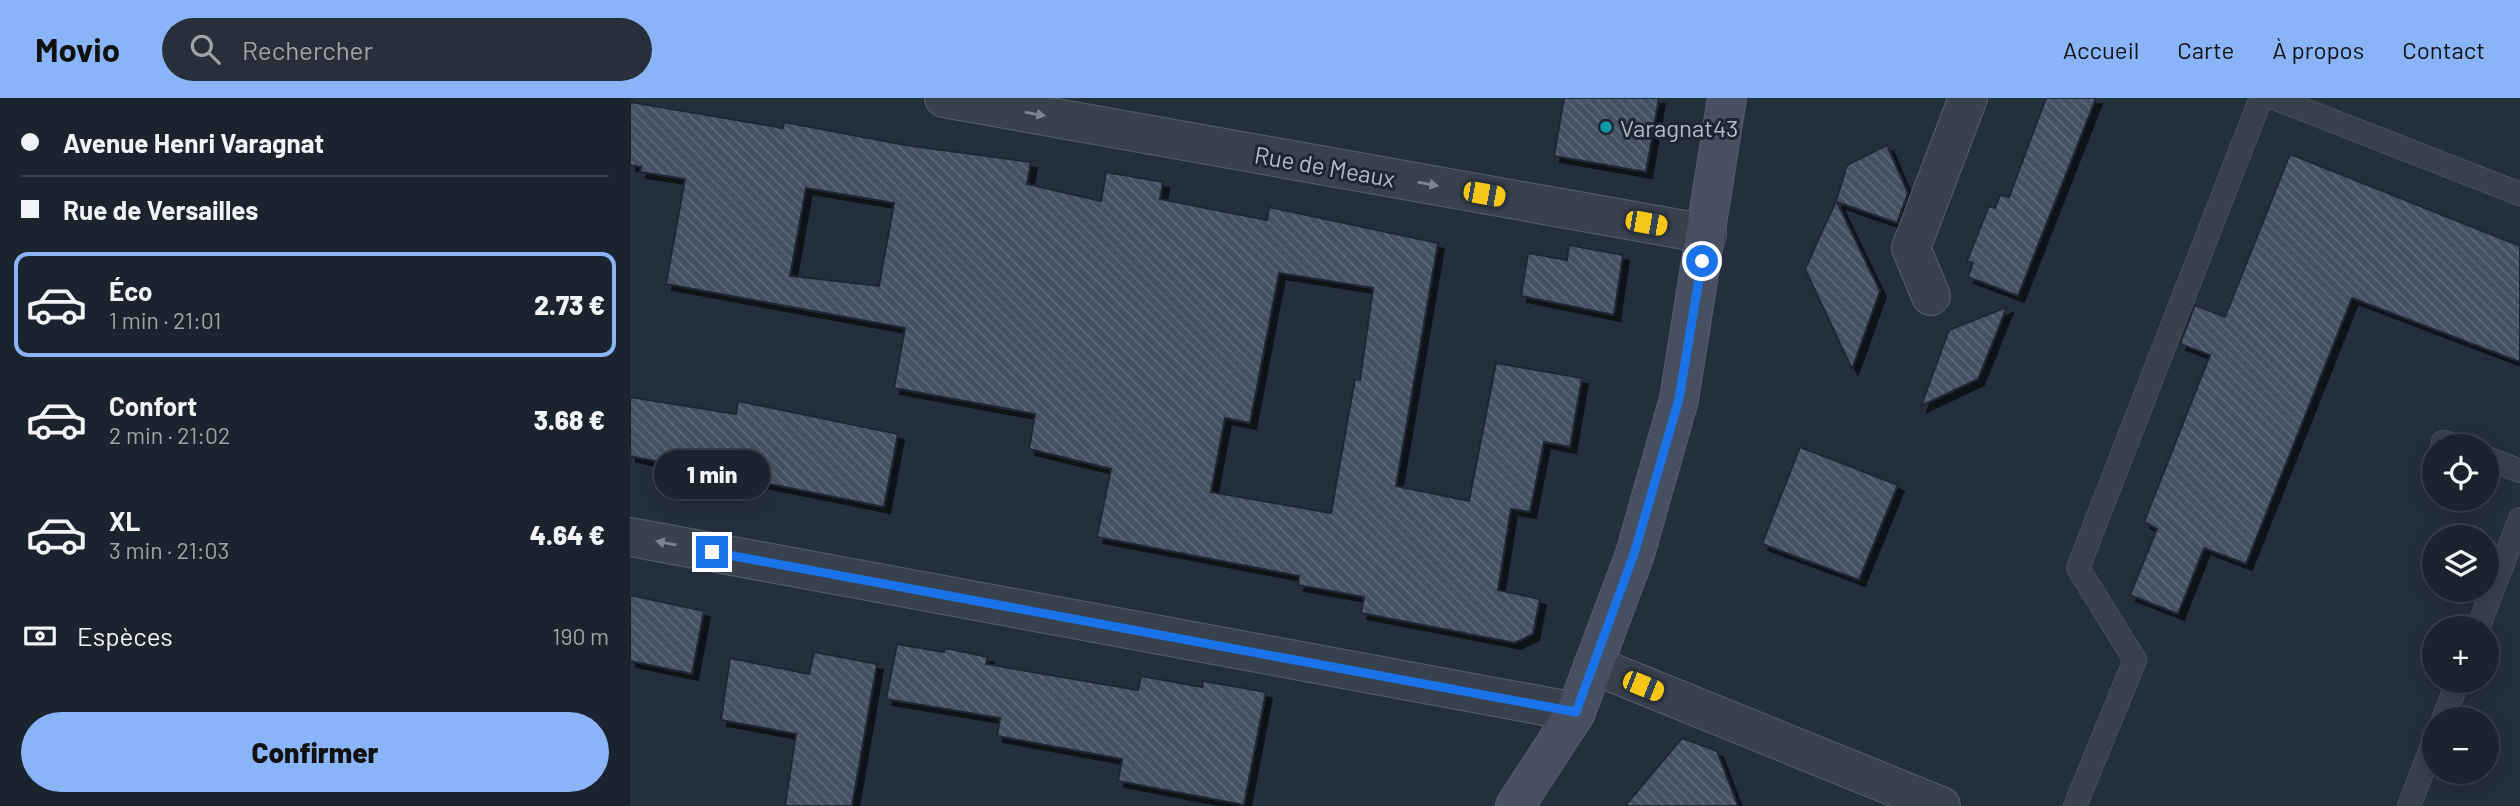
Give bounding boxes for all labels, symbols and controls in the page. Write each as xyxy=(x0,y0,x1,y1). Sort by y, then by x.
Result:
search box xyxy=(162,18,652,81)
text: Movio xyxy=(35,29,120,69)
icon: search xyxy=(186,30,224,68)
text: Rechercher xyxy=(242,34,373,65)
text: Accueil xyxy=(2063,35,2139,64)
text: Carte xyxy=(2177,35,2234,64)
text: À propos xyxy=(2272,35,2364,64)
text: Contact xyxy=(2402,35,2485,64)
one-way arrow xyxy=(1024,109,1046,120)
place label: Varagnat43 xyxy=(1620,113,1738,142)
marker: Varagnat43 xyxy=(1598,119,1614,135)
text: Avenue Henri Varagnat xyxy=(63,127,324,158)
street label: Rue de Meaux xyxy=(1252,139,1398,193)
one-way arrow xyxy=(1417,179,1439,190)
car xyxy=(1462,180,1507,208)
text: Rue de Versailles xyxy=(63,194,258,225)
car xyxy=(1624,209,1669,237)
route start xyxy=(1686,245,1718,277)
icon: car xyxy=(25,273,88,336)
text: Éco xyxy=(109,275,152,306)
text: 2.73 € xyxy=(534,289,605,320)
text: 1 min · 21:01 xyxy=(109,306,221,334)
icon: car xyxy=(25,388,88,451)
text: Confort xyxy=(109,390,197,421)
text: 3.68 € xyxy=(534,404,605,435)
text: 2 min · 21:02 xyxy=(109,421,230,449)
map controls xyxy=(2422,434,2499,784)
button: locate xyxy=(2422,434,2499,511)
callout: 1 min xyxy=(654,450,770,500)
text: 1 min xyxy=(687,460,737,488)
icon: car xyxy=(25,503,88,566)
text: XL xyxy=(109,505,140,536)
text: 4.64 € xyxy=(530,519,605,550)
button: layers xyxy=(2422,525,2499,602)
text: 3 min · 21:03 xyxy=(109,536,229,564)
route end xyxy=(696,536,728,568)
one-way arrow xyxy=(655,538,677,549)
button: + xyxy=(2422,616,2499,693)
icon: cash xyxy=(21,617,59,655)
text: Espèces xyxy=(77,620,173,651)
text: 190 m xyxy=(552,622,609,650)
car xyxy=(1620,668,1667,704)
button: − xyxy=(2422,707,2499,784)
button: Confirmer xyxy=(21,712,609,792)

